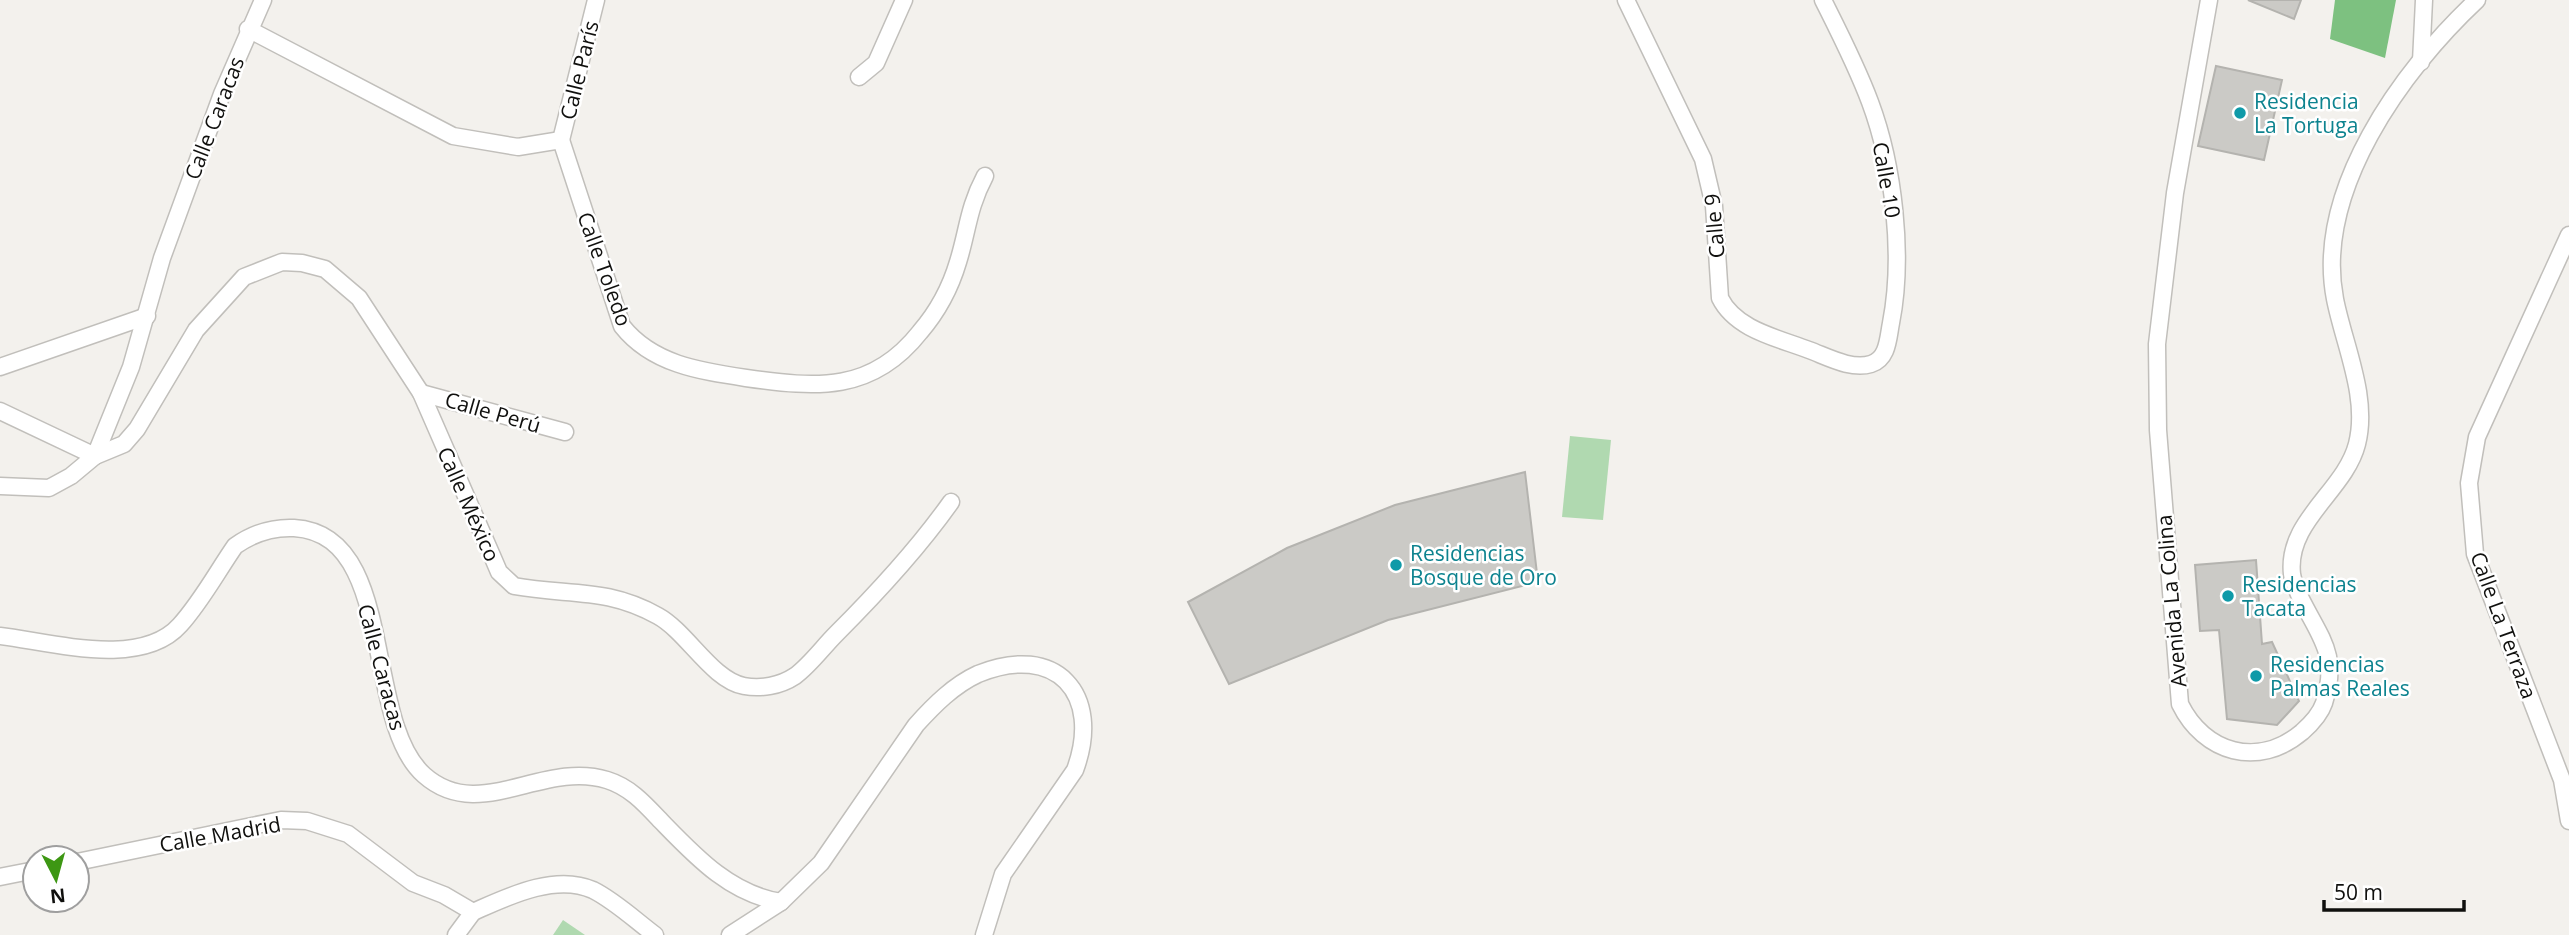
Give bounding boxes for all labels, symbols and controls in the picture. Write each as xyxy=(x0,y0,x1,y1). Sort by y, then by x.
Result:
street label: Calle París xyxy=(553,18,605,122)
street label: Calle Caracas xyxy=(178,52,250,184)
place label: Residencia La Tortuga xyxy=(2254,87,2359,139)
marker: Residencia La Tortuga xyxy=(2232,105,2248,121)
street label: Calle 10 xyxy=(1867,140,1907,220)
street label: Calle 9 xyxy=(1697,193,1731,259)
street label: Calle Toledo xyxy=(571,208,639,330)
street label: Calle Perú xyxy=(442,385,544,439)
street label: Calle México xyxy=(431,442,507,566)
street label: Avenida La Colina xyxy=(2150,514,2192,688)
place label: Residencias Bosque de Oro xyxy=(1410,539,1557,591)
street label: Calle La Terraza xyxy=(2464,548,2544,702)
marker: Residencias Bosque de Oro xyxy=(1388,557,1404,573)
place label: Residencias Tacata xyxy=(2242,570,2357,622)
marker: Residencias Tacata xyxy=(2220,588,2236,604)
street label: Calle Caracas xyxy=(352,601,412,733)
place label: Residencias Palmas Reales xyxy=(2270,650,2410,702)
marker: Residencias Palmas Reales xyxy=(2248,668,2264,684)
street label: Calle Madrid xyxy=(157,810,283,858)
north arrow xyxy=(21,844,91,914)
scale bar xyxy=(2324,869,2464,913)
text: 50 m xyxy=(2334,878,2383,906)
text: N xyxy=(49,882,67,910)

